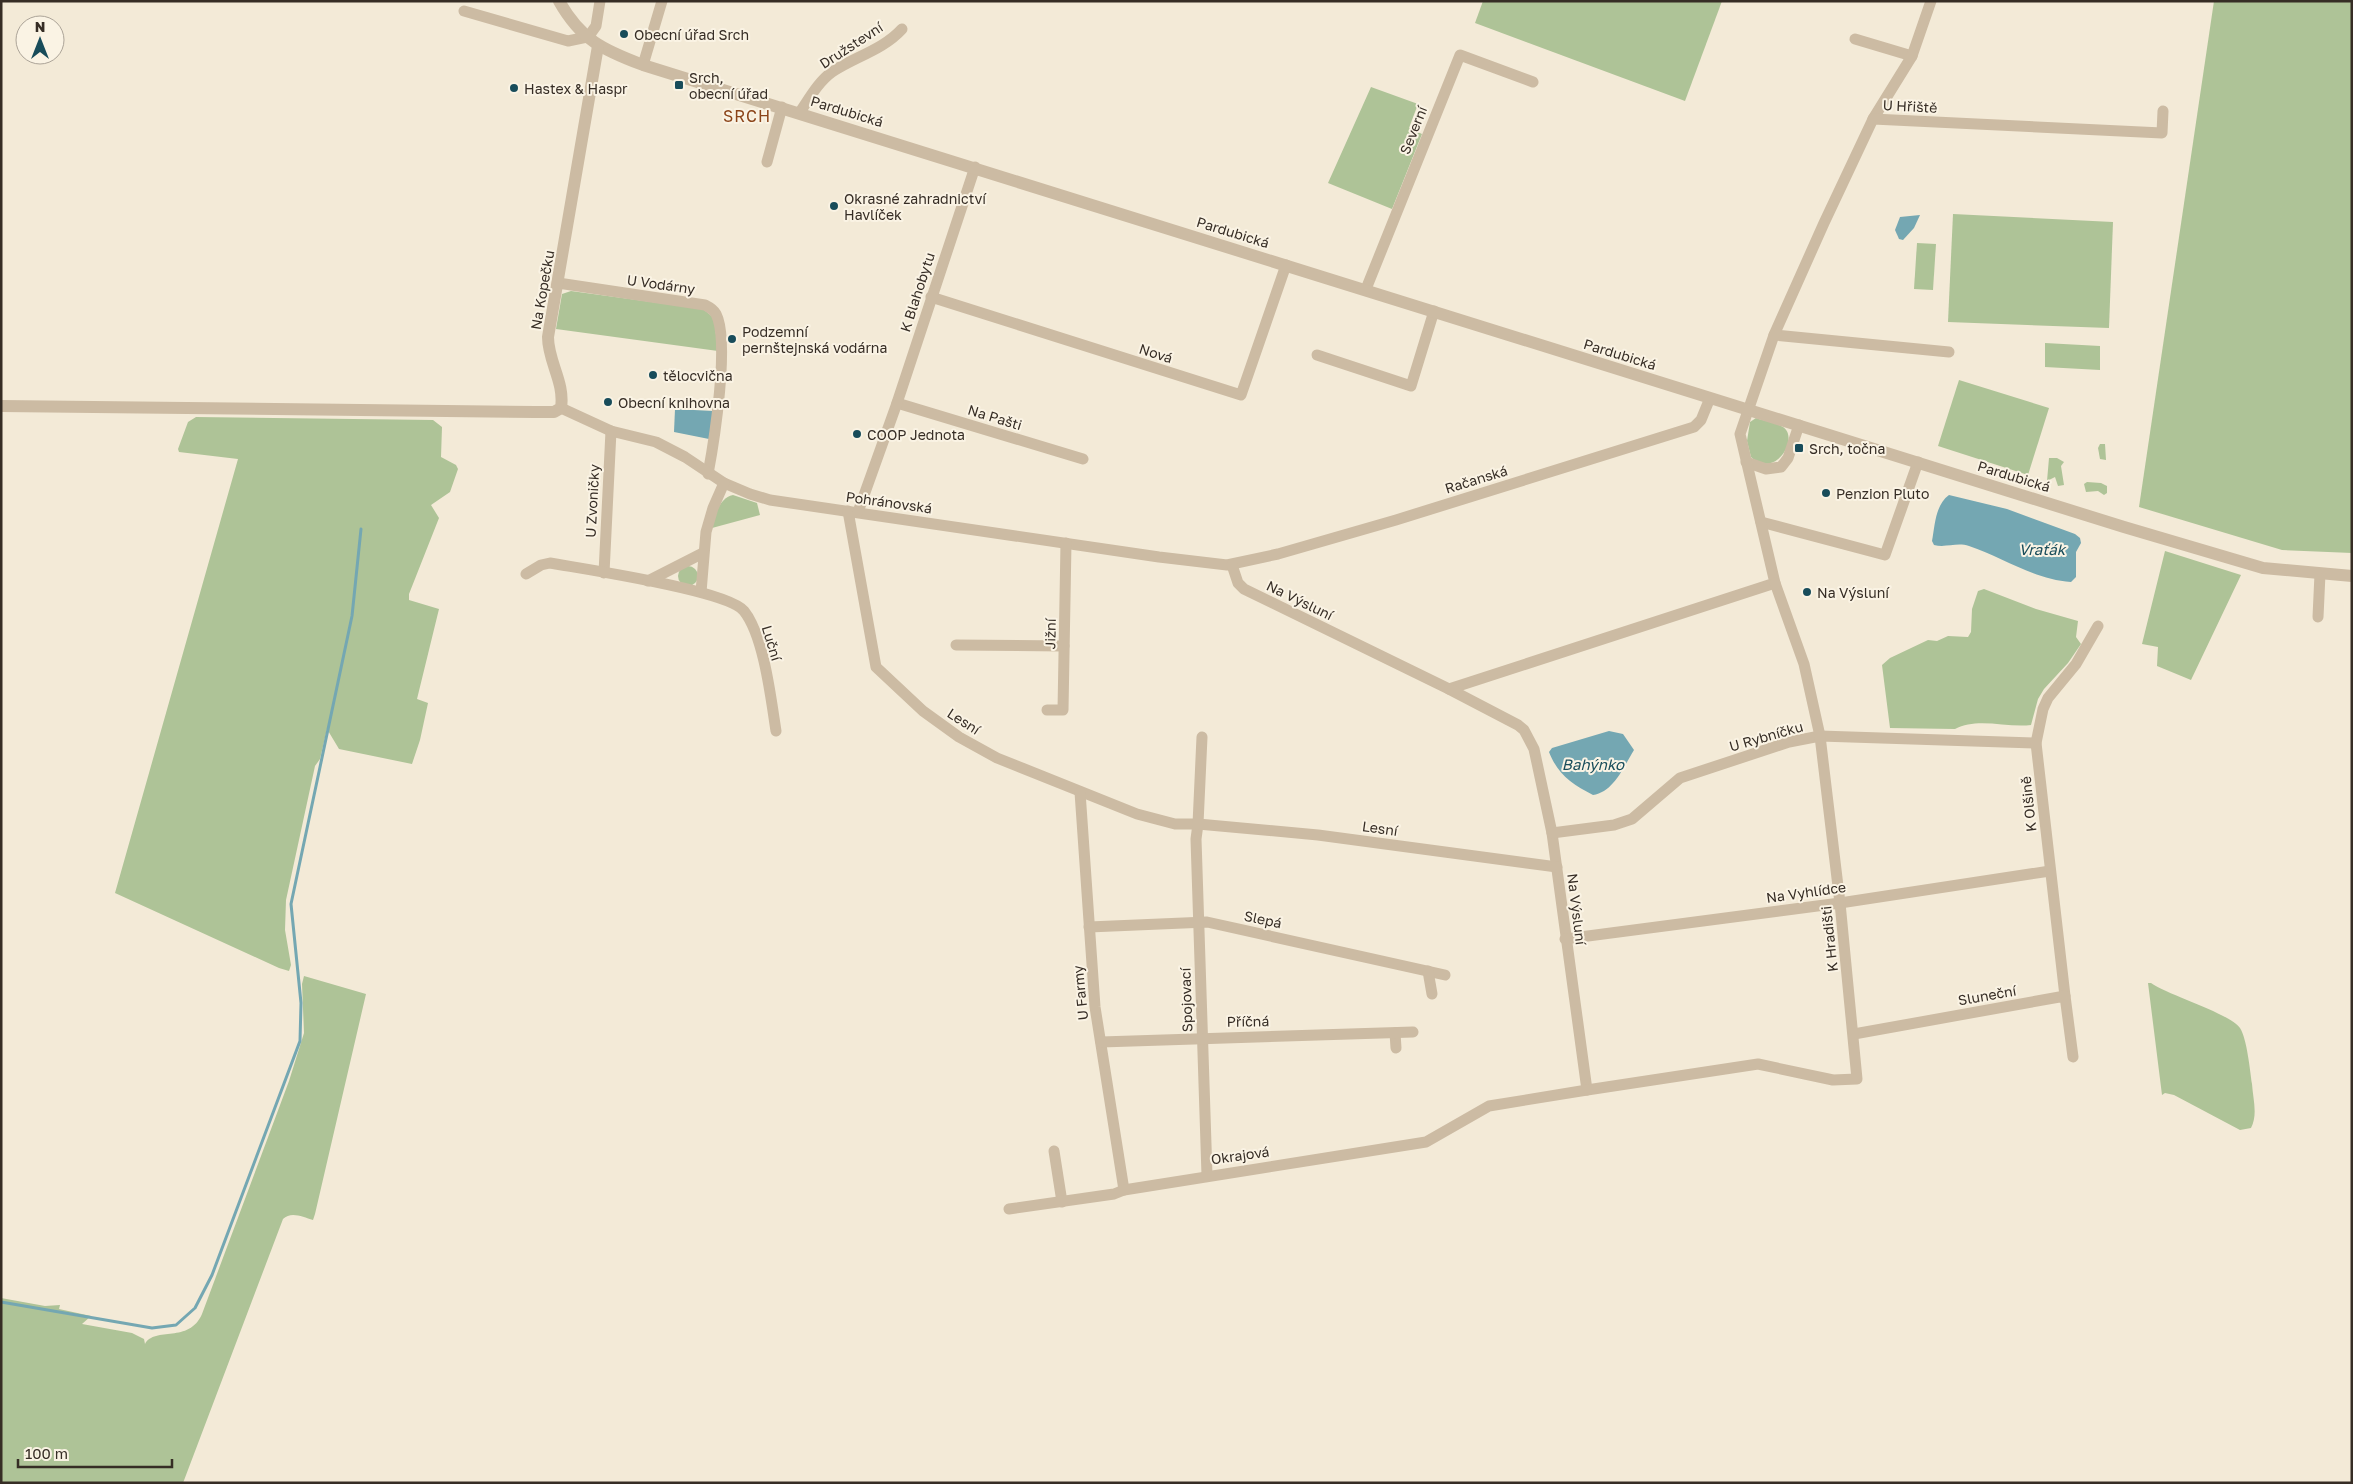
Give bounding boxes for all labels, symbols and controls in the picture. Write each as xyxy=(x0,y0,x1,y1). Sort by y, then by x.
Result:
north arrow xyxy=(15,15,65,65)
text: N xyxy=(35,18,45,35)
street label: Družstevní xyxy=(816,18,887,72)
place label: Obecní úřad Srch xyxy=(634,26,749,43)
marker: Obecní úřad Srch xyxy=(618,28,630,40)
place label: Srch, obecní úřad xyxy=(689,69,768,102)
marker: Srch, obecní úřad xyxy=(673,79,685,91)
place label: Hastex & Haspr xyxy=(524,80,628,97)
marker: Hastex & Haspr xyxy=(508,82,520,94)
street label: Pardubická xyxy=(809,92,885,130)
street label: U Hřiště xyxy=(1882,96,1938,116)
street label: Severní xyxy=(1396,102,1431,157)
district label: SRCH xyxy=(723,106,771,126)
place label: Okrasné zahradnictví Havlíček xyxy=(844,190,987,223)
marker: Okrasné zahradnictví Havlíček xyxy=(828,200,840,212)
street label: Pardubická xyxy=(1195,213,1271,251)
street label: Na Kopečku xyxy=(527,249,557,331)
street label: K Blahobytu xyxy=(896,250,938,334)
street label: U Vodárny xyxy=(626,271,696,297)
place label: Podzemní pernštejnská vodárna xyxy=(742,323,887,356)
marker: Podzemní pernštejnská vodárna xyxy=(726,333,738,345)
street label: Pardubická xyxy=(1582,335,1658,373)
street label: Nová xyxy=(1137,340,1175,366)
place label: tělocvična xyxy=(663,367,733,384)
marker: tělocvična xyxy=(647,369,659,381)
place label: Obecní knihovna xyxy=(618,394,730,411)
marker: Obecní knihovna xyxy=(602,396,614,408)
street label: Na Pašti xyxy=(966,401,1024,433)
place label: COOP Jednota xyxy=(867,426,965,443)
marker: COOP Jednota xyxy=(851,428,863,440)
place label: Srch, točna xyxy=(1809,440,1885,457)
marker: Srch, točna xyxy=(1793,442,1805,454)
street label: Pardubická xyxy=(1976,457,2052,495)
street label: Račanská xyxy=(1443,461,1509,497)
street label: U Zvoničky xyxy=(582,464,602,538)
place label: Penzion Pluto xyxy=(1836,485,1929,502)
marker: Penzion Pluto xyxy=(1820,487,1832,499)
street label: Pohránovská xyxy=(845,488,933,516)
water label: Vraťák xyxy=(2019,540,2067,558)
street label: Na Výsluní xyxy=(1264,577,1337,624)
place label: Na Výsluní xyxy=(1817,584,1890,601)
marker: Na Výsluní xyxy=(1801,586,1813,598)
street label: Jižní xyxy=(1041,617,1059,650)
street label: Luční xyxy=(759,623,786,664)
street label: Lesní xyxy=(944,704,985,739)
street label: U Rybníčku xyxy=(1727,717,1805,755)
water label: Bahýnko xyxy=(1562,755,1625,774)
street label: K Olšině xyxy=(2017,775,2039,833)
street label: Lesní xyxy=(1361,817,1400,839)
street label: Na Výsluní xyxy=(1564,872,1590,947)
street label: Na Vyhlídce xyxy=(1765,878,1847,906)
street label: K Hradišti xyxy=(1817,905,1841,973)
street label: Slepá xyxy=(1243,907,1283,931)
street label: U Farmy xyxy=(1069,965,1091,1021)
street label: Spojovací xyxy=(1176,966,1196,1033)
street label: Sluneční xyxy=(1957,981,2019,1008)
street label: Příčná xyxy=(1227,1012,1269,1030)
street label: Okrajová xyxy=(1210,1142,1270,1168)
scale bar xyxy=(18,1436,171,1468)
text: 100 m xyxy=(25,1444,68,1462)

